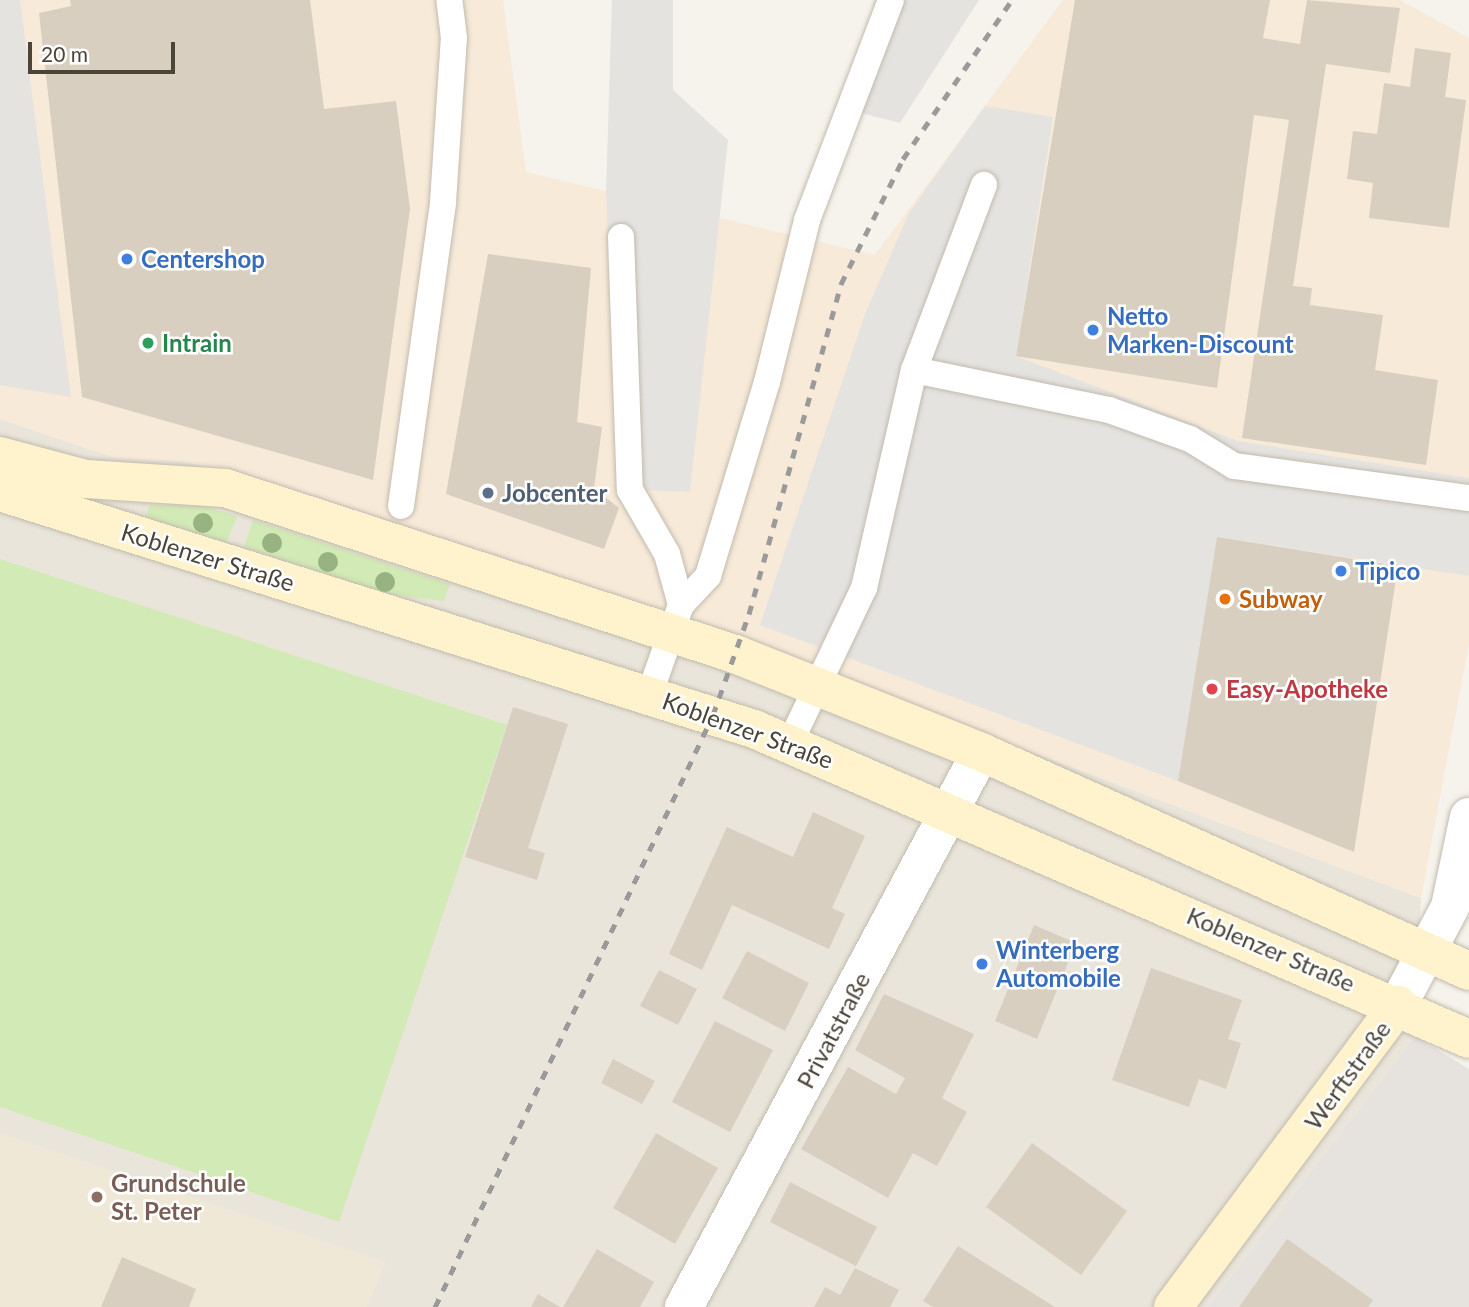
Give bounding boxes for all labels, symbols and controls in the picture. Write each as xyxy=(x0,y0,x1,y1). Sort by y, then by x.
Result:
scale bar xyxy=(32,28,178,72)
text: 20 m xyxy=(41,41,88,66)
place label: Centershop xyxy=(141,245,265,273)
marker: Centershop xyxy=(119,251,135,267)
place label: Netto Marken-Discount xyxy=(1107,302,1294,358)
marker: Netto Marken-Discount xyxy=(1085,322,1101,338)
place label: Intrain xyxy=(162,329,232,357)
marker: Intrain xyxy=(140,335,156,351)
place label: Jobcenter xyxy=(502,479,607,507)
marker: Jobcenter xyxy=(480,485,496,501)
street label: Koblenzer Straße xyxy=(118,517,298,597)
place label: Tipico xyxy=(1355,557,1420,585)
marker: Tipico xyxy=(1333,563,1349,579)
place label: Subway xyxy=(1239,585,1323,613)
marker: Subway xyxy=(1217,591,1233,607)
place label: Easy-Apotheke xyxy=(1226,675,1388,703)
marker: Easy-Apotheke xyxy=(1204,681,1220,697)
street label: Koblenzer Straße xyxy=(658,686,838,774)
street label: Koblenzer Straße xyxy=(1182,901,1360,997)
place label: Winterberg Automobile xyxy=(996,936,1121,992)
marker: Winterberg Automobile xyxy=(974,956,990,972)
street label: Privatstraße xyxy=(790,967,876,1093)
street label: Werftstraße xyxy=(1298,1015,1396,1135)
place label: Grundschule St. Peter xyxy=(111,1169,246,1225)
marker: Grundschule St. Peter xyxy=(89,1189,105,1205)

